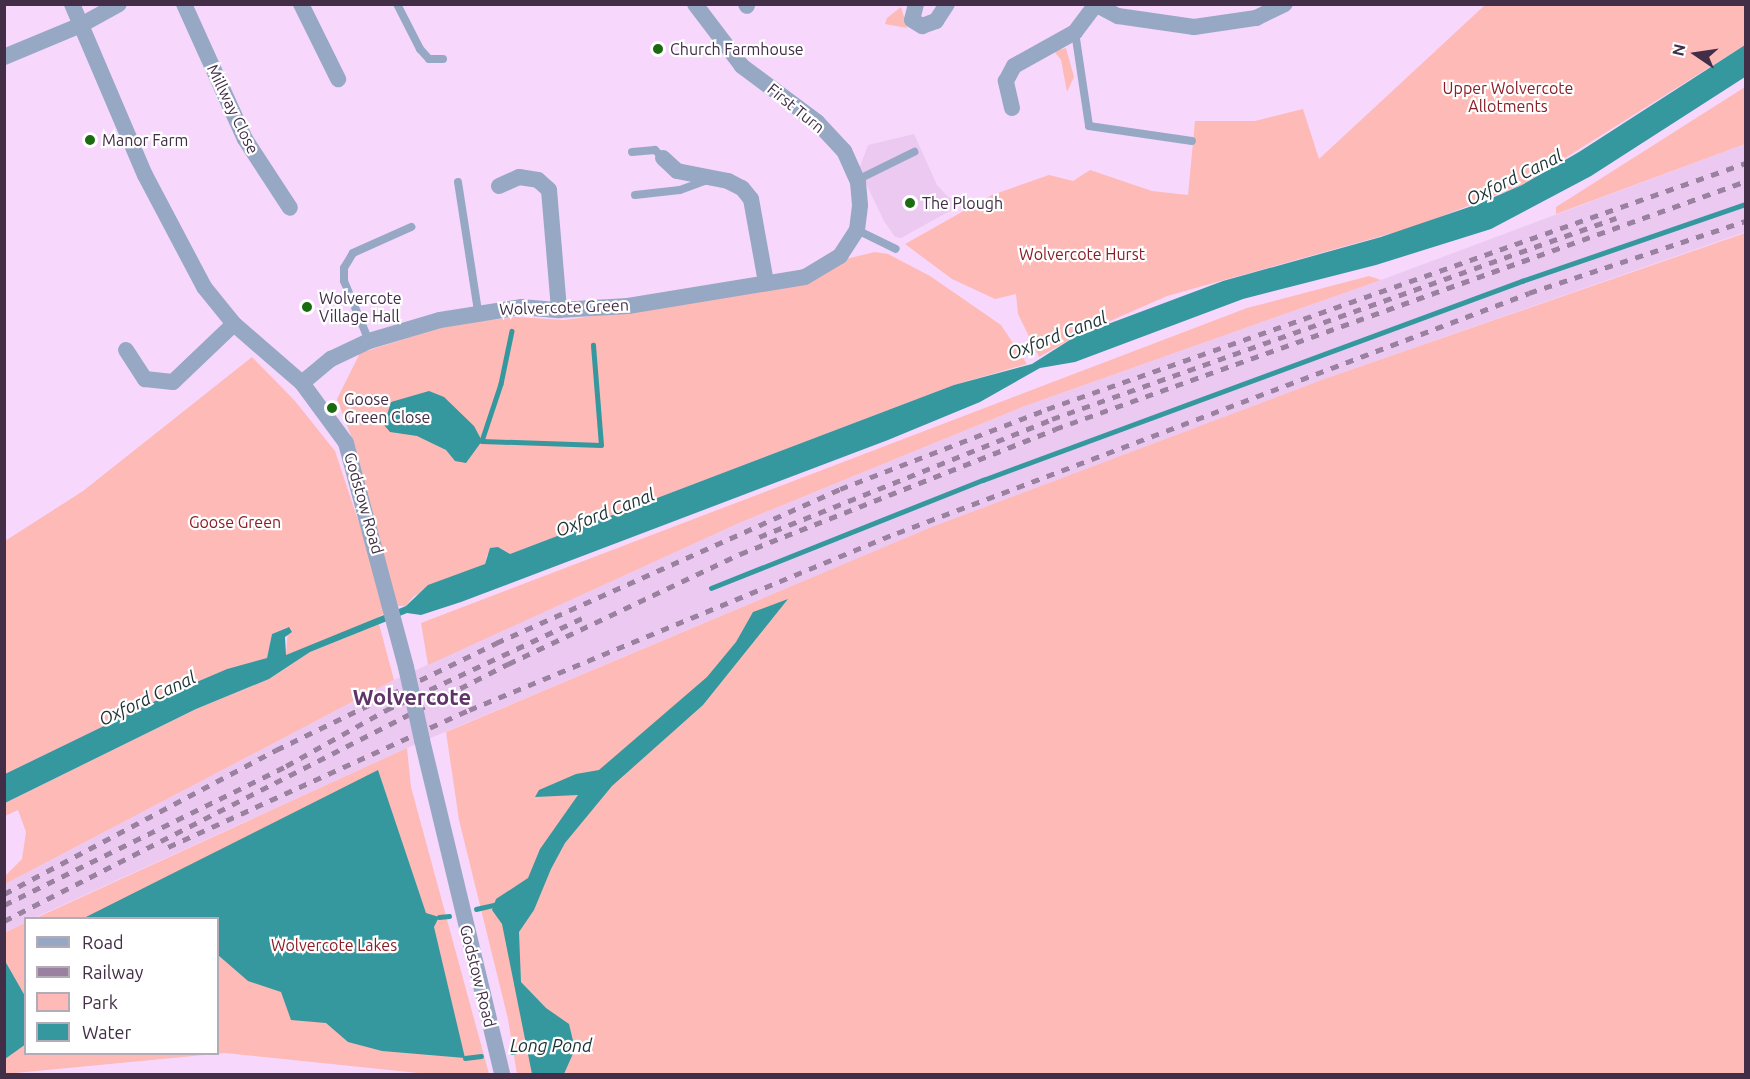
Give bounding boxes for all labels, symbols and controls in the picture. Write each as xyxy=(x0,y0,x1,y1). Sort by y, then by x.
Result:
north arrow xyxy=(1666,24,1726,84)
place label: Church Farmhouse xyxy=(670,39,804,59)
marker: Church Farmhouse xyxy=(651,42,665,56)
text: N xyxy=(1668,42,1689,58)
street label: Millway Close xyxy=(203,61,263,157)
park label: Upper Wolvercote Allotments xyxy=(1443,78,1573,116)
street label: First Turn xyxy=(764,79,828,137)
place label: Manor Farm xyxy=(102,130,188,150)
marker: Manor Farm xyxy=(83,133,97,147)
water label: Oxford Canal xyxy=(1462,144,1566,210)
place label: The Plough xyxy=(922,193,1003,213)
marker: The Plough xyxy=(903,196,917,210)
park label: Wolvercote Hurst xyxy=(1019,244,1145,264)
place label: Wolvercote Village Hall xyxy=(319,288,402,326)
street label: Wolvercote Green xyxy=(499,295,629,319)
marker: Wolvercote Village Hall xyxy=(300,300,314,314)
water label: Oxford Canal xyxy=(1004,306,1110,364)
place label: Goose Green Close xyxy=(344,389,430,427)
marker: Goose Green Close xyxy=(325,401,339,415)
street label: Godstow Road xyxy=(340,450,388,556)
water label: Oxford Canal xyxy=(552,483,658,541)
park label: Goose Green xyxy=(189,512,281,532)
water label: Oxford Canal xyxy=(95,666,199,730)
district label: Wolvercote xyxy=(353,684,471,710)
legend xyxy=(24,917,219,1055)
street label: Godstow Road xyxy=(456,923,500,1029)
text: Road xyxy=(82,932,124,952)
park label: Wolvercote Lakes xyxy=(271,935,397,955)
text: Railway xyxy=(82,962,143,982)
text: Park xyxy=(82,992,118,1012)
text: Water xyxy=(82,1022,131,1042)
water label: Long Pond xyxy=(510,1034,592,1056)

